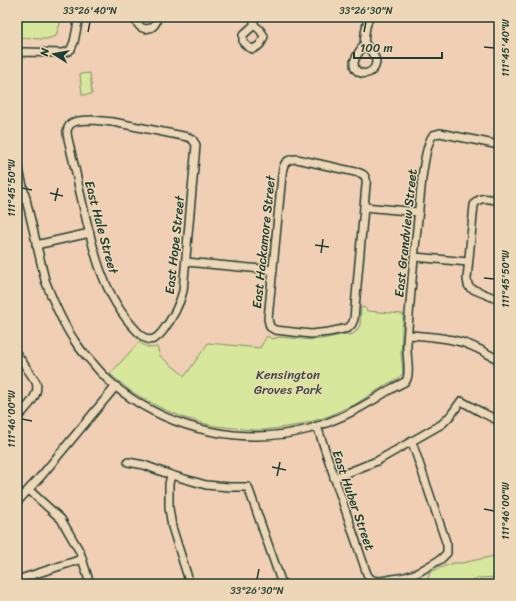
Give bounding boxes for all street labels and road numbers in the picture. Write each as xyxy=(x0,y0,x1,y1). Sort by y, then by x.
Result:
street label: East Grandview Street xyxy=(387,167,424,298)
street label: East Hackamore Street xyxy=(245,174,282,310)
street label: East Hale Street xyxy=(78,178,125,277)
street label: East Hope Street xyxy=(158,194,191,295)
street label: East Huber Street xyxy=(326,447,382,554)

